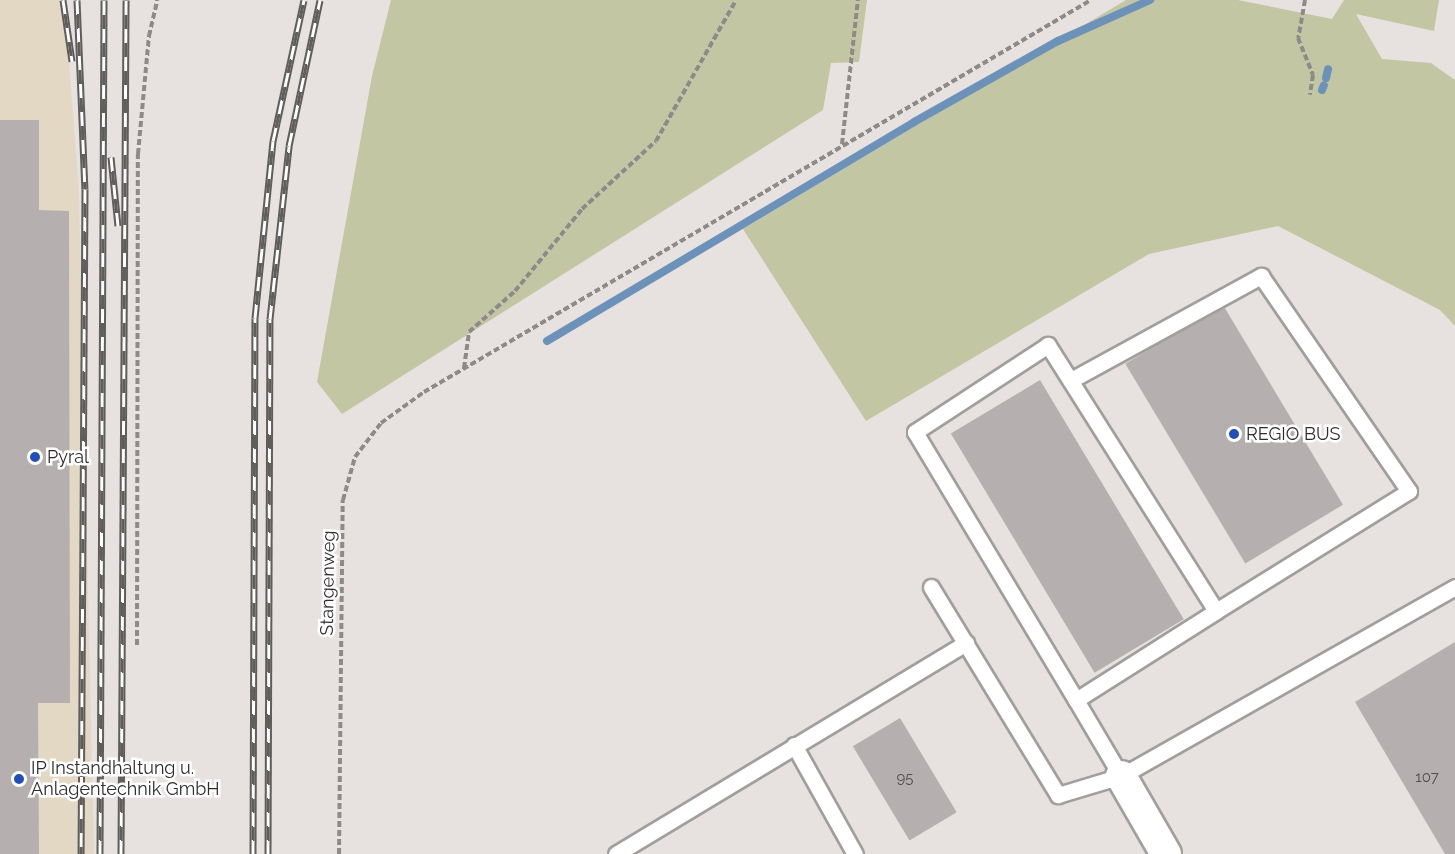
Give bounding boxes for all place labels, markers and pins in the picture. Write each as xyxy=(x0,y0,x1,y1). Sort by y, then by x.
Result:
place label: REGIO BUS xyxy=(1246,423,1340,445)
marker: REGIO BUS xyxy=(1227,427,1241,441)
place label: Pyral xyxy=(47,446,89,468)
marker: Pyral xyxy=(28,450,42,464)
place label: IP Instandhaltung u. Anlagentechnik GmbH xyxy=(31,758,219,800)
marker: IP Instandhaltung u. Anlagentechnik GmbH xyxy=(12,772,26,786)

